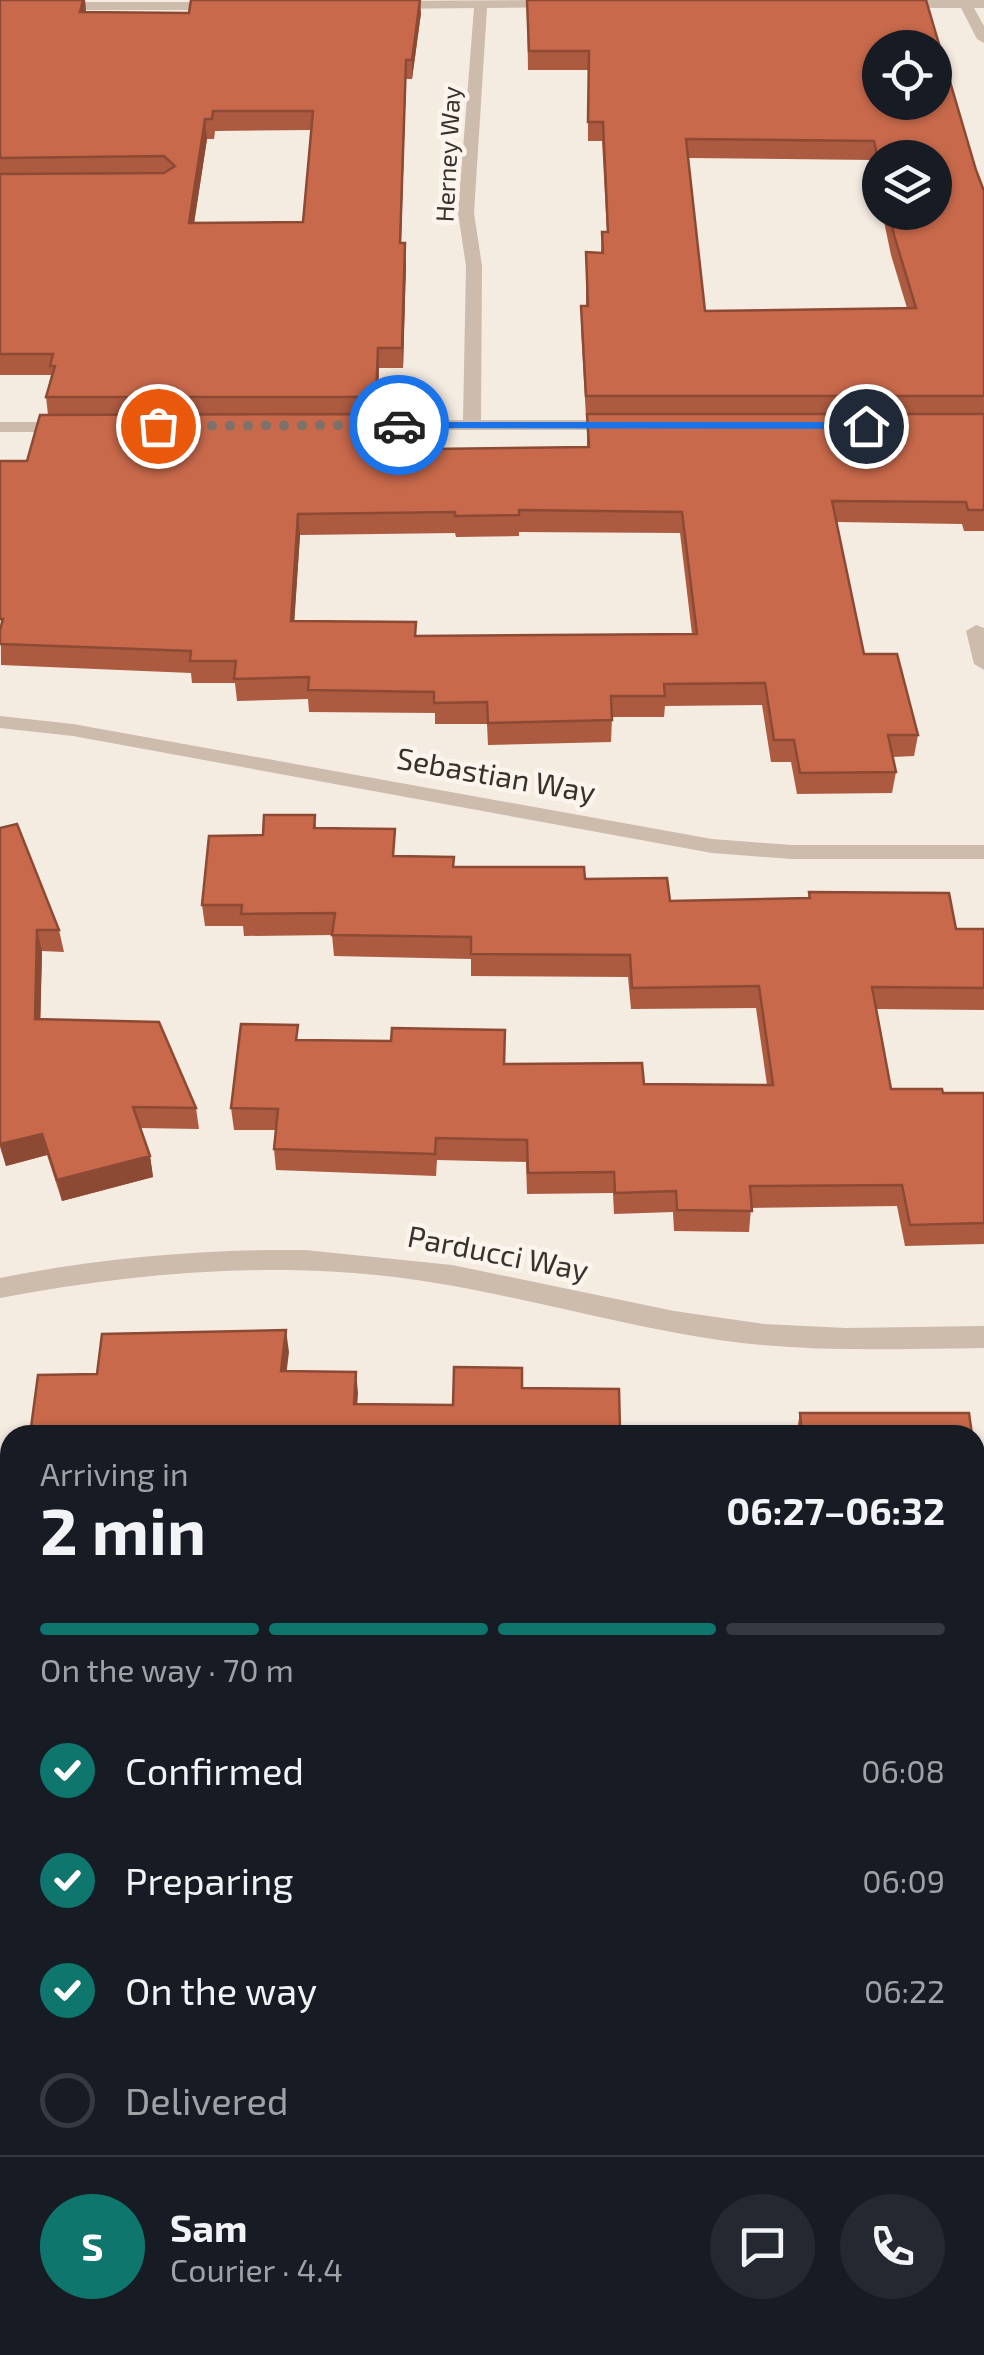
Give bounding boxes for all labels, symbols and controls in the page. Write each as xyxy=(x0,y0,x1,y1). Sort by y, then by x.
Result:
map controls xyxy=(862,30,952,230)
button: locate xyxy=(862,30,952,120)
street label: Herney Way xyxy=(428,85,466,223)
button: layers xyxy=(862,140,952,230)
courier xyxy=(349,375,449,475)
pin xyxy=(116,384,201,469)
pin xyxy=(824,384,909,469)
icon: car xyxy=(372,398,427,453)
icon: bag xyxy=(131,399,186,454)
icon: home xyxy=(839,399,894,454)
street label: Sebastian Way xyxy=(394,739,599,809)
street label: Parducci Way xyxy=(405,1217,592,1287)
text: Arriving in xyxy=(40,1454,189,1492)
text: 06:27–06:32 xyxy=(726,1487,945,1533)
text: 2 min xyxy=(40,1490,206,1568)
text: On the way · 70 m xyxy=(40,1650,294,1688)
icon: check xyxy=(40,1743,95,1798)
text: Confirmed xyxy=(125,1747,304,1793)
text: 06:08 xyxy=(861,1751,945,1789)
icon: check xyxy=(40,1853,95,1908)
text: Preparing xyxy=(125,1857,293,1903)
text: 06:09 xyxy=(862,1861,945,1899)
icon: check xyxy=(40,1963,95,2018)
text: On the way xyxy=(125,1967,317,2013)
text: 06:22 xyxy=(864,1971,945,2009)
text: Delivered xyxy=(125,2077,289,2123)
button: chat xyxy=(710,2194,815,2299)
button: phone xyxy=(840,2194,945,2299)
text: Sam xyxy=(170,2204,247,2250)
text: S xyxy=(81,2223,104,2269)
text: Courier · 4.4 xyxy=(170,2250,343,2288)

